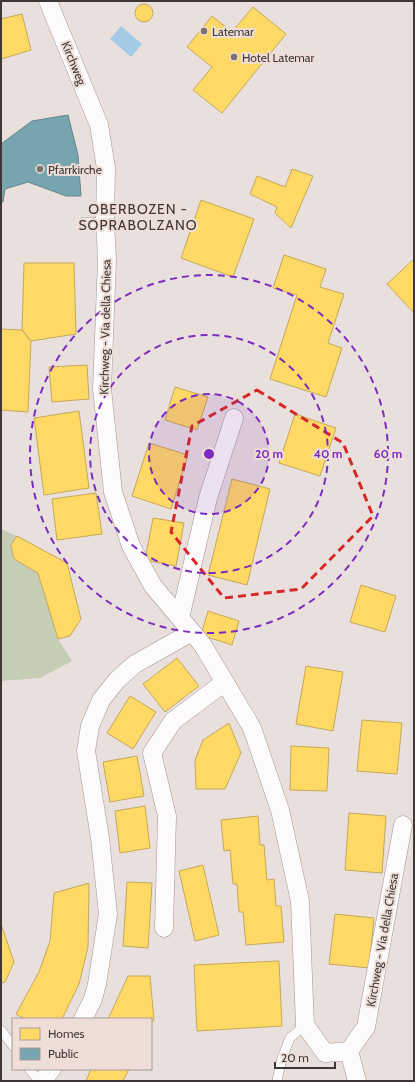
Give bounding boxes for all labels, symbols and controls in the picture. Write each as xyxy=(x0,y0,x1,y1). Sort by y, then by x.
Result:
place label: Latemar xyxy=(212,24,254,39)
marker: Latemar xyxy=(199,26,209,36)
street label: Kirchweg xyxy=(58,39,90,88)
place label: Hotel Latemar xyxy=(242,50,315,65)
marker: Hotel Latemar xyxy=(229,52,239,62)
place label: Pfarrkirche xyxy=(48,162,102,177)
marker: Pfarrkirche xyxy=(35,164,45,174)
district label: OBERBOZEN - SOPRABOLZANO xyxy=(78,200,198,234)
street label: Kirchweg - Via della Chiesa xyxy=(96,259,114,395)
text: 20 m xyxy=(255,446,283,461)
text: 40 m xyxy=(313,446,343,461)
text: 60 m xyxy=(374,446,402,461)
centre of rings xyxy=(202,447,216,461)
street label: Kirchweg - Via della Chiesa xyxy=(363,872,401,1008)
legend xyxy=(12,1018,152,1070)
text: Homes xyxy=(48,1026,85,1041)
scale bar xyxy=(275,1044,335,1070)
text: Public xyxy=(48,1046,79,1061)
text: 20 m xyxy=(281,1050,309,1065)

